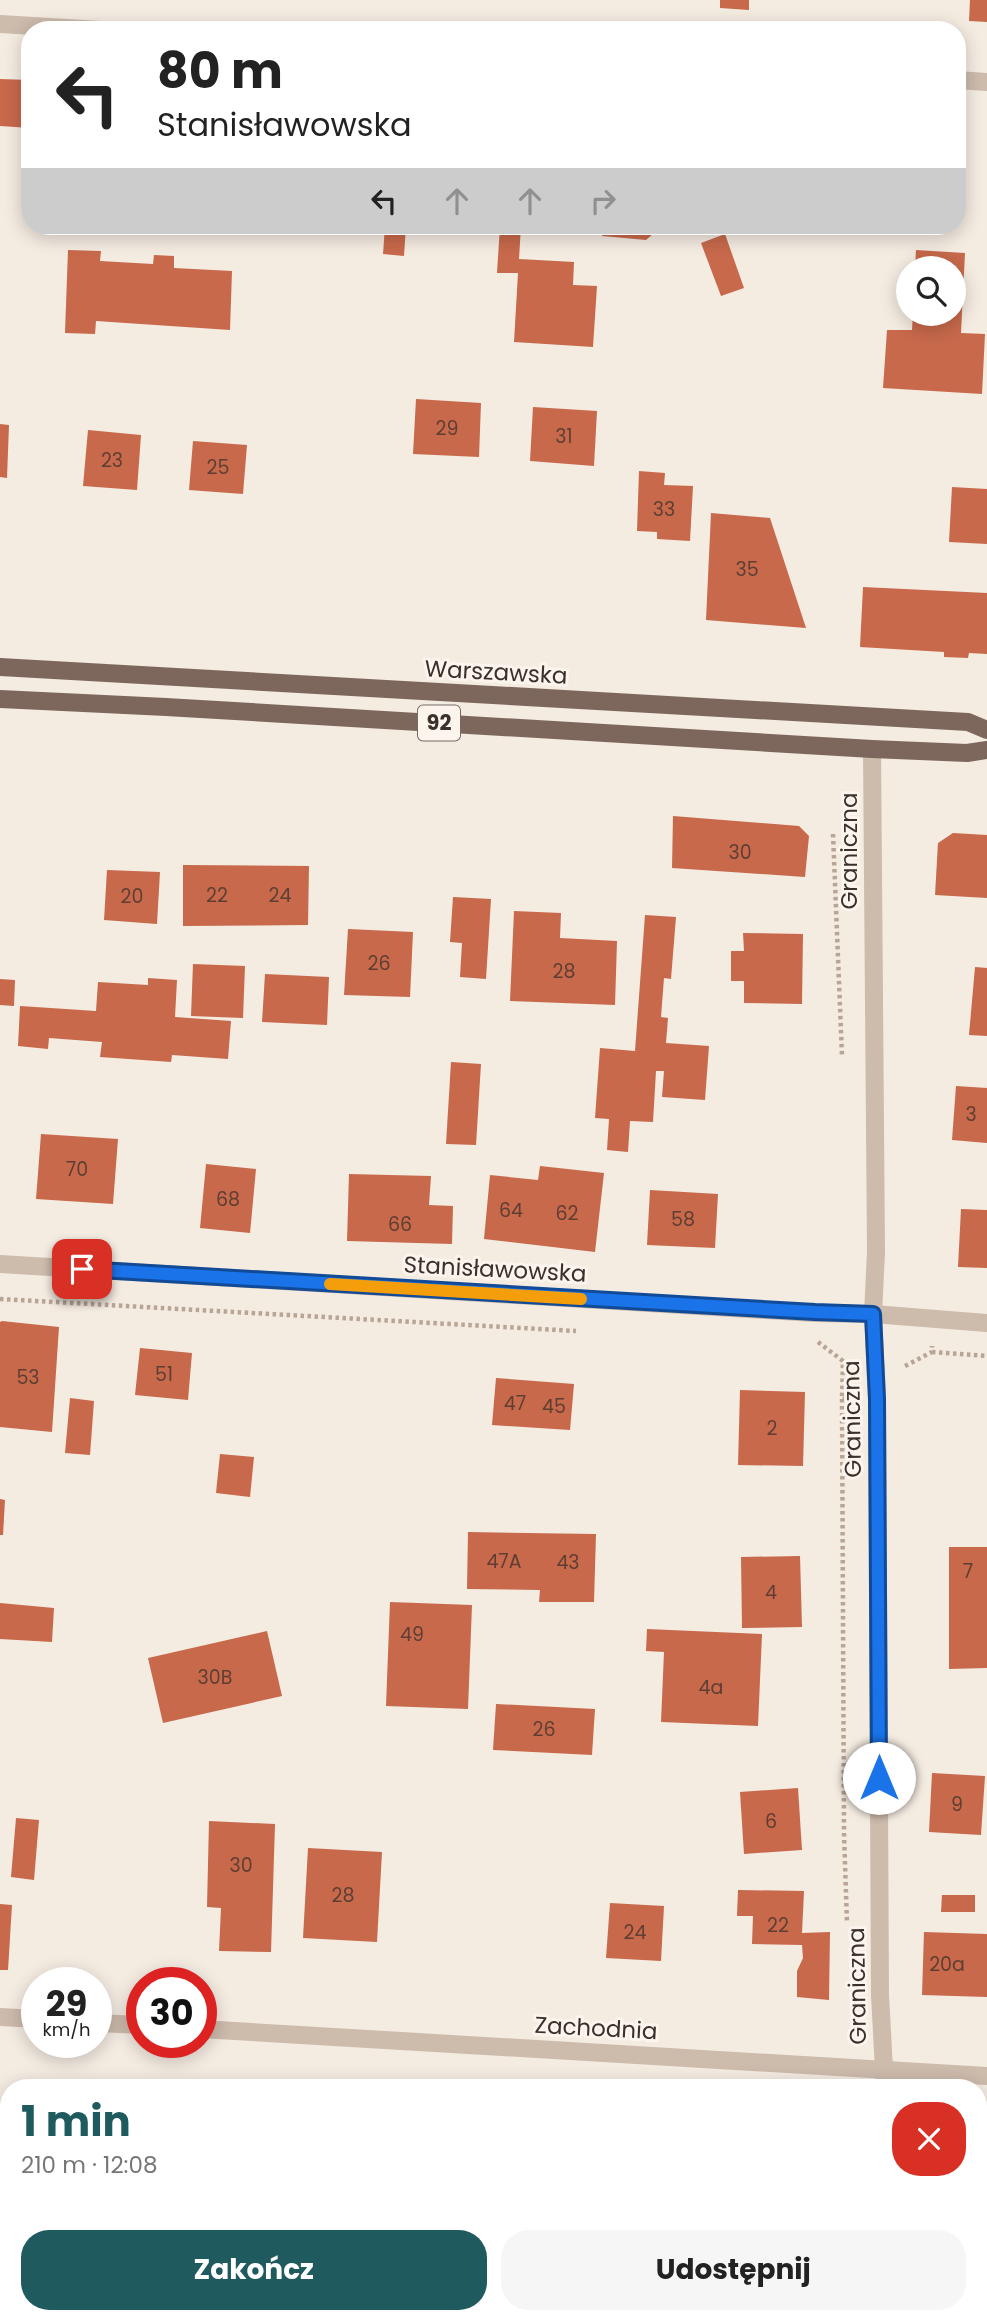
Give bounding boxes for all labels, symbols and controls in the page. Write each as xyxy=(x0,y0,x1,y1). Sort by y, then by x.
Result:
text: 80 m xyxy=(157,37,283,105)
icon: left xyxy=(42,49,133,140)
text: Stanisławowska xyxy=(157,102,412,147)
icon: left xyxy=(365,182,403,220)
icon: ahead xyxy=(438,182,476,220)
icon: ahead xyxy=(511,182,549,220)
icon: right xyxy=(584,182,622,220)
map controls xyxy=(896,256,966,326)
button: search xyxy=(896,256,966,326)
house number: 29 xyxy=(436,415,458,442)
house number: 31 xyxy=(555,423,573,450)
house number: 23 xyxy=(101,447,123,474)
house number: 25 xyxy=(207,454,229,481)
house number: 33 xyxy=(653,496,675,523)
house number: 35 xyxy=(735,556,759,583)
street label: Warszawska xyxy=(424,652,568,692)
road number: 92 xyxy=(418,706,460,740)
street label: Graniczna xyxy=(833,792,865,910)
house number: 30 xyxy=(728,839,752,866)
house number: 22 xyxy=(206,882,228,909)
house number: 24 xyxy=(269,882,291,909)
house number: 20 xyxy=(121,883,143,910)
house number: 26 xyxy=(368,950,391,977)
house number: 28 xyxy=(553,958,575,985)
house number: 3 xyxy=(965,1101,977,1128)
house number: 70 xyxy=(66,1156,88,1183)
house number: 68 xyxy=(216,1186,240,1213)
house number: 64 xyxy=(499,1197,523,1224)
house number: 62 xyxy=(556,1200,579,1227)
house number: 58 xyxy=(671,1206,695,1233)
house number: 66 xyxy=(388,1211,412,1238)
pin xyxy=(52,1239,112,1299)
street label: Stanisławowska xyxy=(403,1248,587,1290)
icon: arrive xyxy=(63,1250,101,1288)
street label: Graniczna xyxy=(835,1360,869,1478)
house number: 51 xyxy=(155,1361,173,1388)
house number: 53 xyxy=(16,1364,40,1391)
house number: 47 xyxy=(504,1390,526,1417)
house number: 45 xyxy=(542,1393,566,1420)
house number: 2 xyxy=(767,1415,778,1442)
house number: 47A xyxy=(486,1548,522,1575)
house number: 43 xyxy=(556,1549,580,1576)
house number: 7 xyxy=(963,1558,973,1585)
house number: 4 xyxy=(765,1579,777,1606)
house number: 49 xyxy=(400,1621,424,1648)
house number: 30B xyxy=(198,1664,232,1691)
house number: 4a xyxy=(699,1674,723,1701)
house number: 26 xyxy=(533,1716,556,1743)
position arrow xyxy=(842,1741,916,1815)
house number: 9 xyxy=(951,1791,963,1818)
house number: 6 xyxy=(765,1808,777,1835)
house number: 30 xyxy=(229,1852,253,1879)
house number: 28 xyxy=(332,1882,354,1909)
house number: 22 xyxy=(767,1912,789,1939)
house number: 24 xyxy=(624,1919,646,1946)
street label: Graniczna xyxy=(840,1927,874,2045)
house number: 20a xyxy=(929,1951,965,1978)
speed limit sign: 30 xyxy=(126,1967,217,2058)
text: 29 xyxy=(46,1979,87,2028)
street label: Zachodnia xyxy=(534,2009,658,2047)
text: km/h xyxy=(43,2017,90,2042)
text: 1 min xyxy=(21,2092,131,2151)
button: close xyxy=(892,2102,966,2176)
text: 210 m · 12:08 xyxy=(21,2149,157,2181)
button: Zakończ xyxy=(21,2230,487,2310)
button: Udostępnij xyxy=(501,2230,966,2310)

